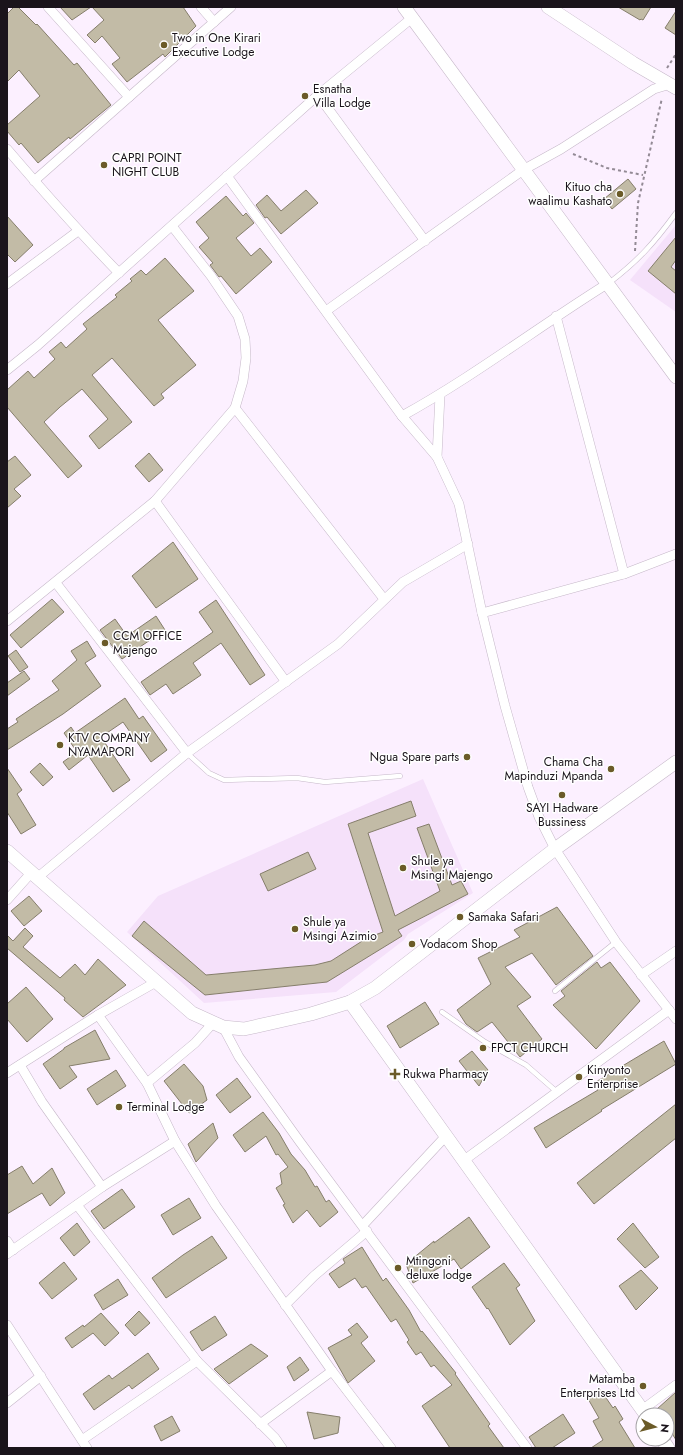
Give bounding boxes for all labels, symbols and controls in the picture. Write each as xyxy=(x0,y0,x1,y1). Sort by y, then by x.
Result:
place label: Two in One Kirari Executive Lodge xyxy=(172,29,261,61)
marker: Two in One Kirari Executive Lodge xyxy=(159,40,169,50)
place label: Esnatha Villa Lodge xyxy=(313,80,371,112)
marker: Esnatha Villa Lodge xyxy=(300,91,310,101)
place label: CAPRI POINT NIGHT CLUB xyxy=(112,149,182,181)
marker: CAPRI POINT NIGHT CLUB xyxy=(99,160,109,170)
place label: Kituo cha waalimu Kashato xyxy=(528,178,612,210)
marker: Kituo cha waalimu Kashato xyxy=(615,189,625,199)
place label: CCM OFFICE Majengo xyxy=(113,627,182,659)
marker: CCM OFFICE Majengo xyxy=(100,638,110,648)
place label: KTV COMPANY NYAMAPORI xyxy=(68,729,150,761)
marker: KTV COMPANY NYAMAPORI xyxy=(55,740,65,750)
place label: Ngua Spare parts xyxy=(370,748,459,766)
marker: Ngua Spare parts xyxy=(462,752,472,762)
place label: Chama Cha Mapinduzi Mpanda xyxy=(505,753,603,785)
marker: Chama Cha Mapinduzi Mpanda xyxy=(606,764,616,774)
marker: SAYI Hadware Bussiness xyxy=(557,790,567,800)
place label: SAYI Hadware Bussiness xyxy=(526,799,598,831)
place label: Shule ya Msingi Majengo xyxy=(411,852,493,884)
marker: Shule ya Msingi Majengo xyxy=(398,863,408,873)
place label: Samaka Safari xyxy=(468,908,539,926)
marker: Samaka Safari xyxy=(455,912,465,922)
place label: Shule ya Msingi Azimio xyxy=(303,913,377,945)
marker: Shule ya Msingi Azimio xyxy=(290,924,300,934)
place label: Vodacom Shop xyxy=(420,935,498,953)
marker: Vodacom Shop xyxy=(407,939,417,949)
place label: FPCT CHURCH xyxy=(491,1039,568,1057)
marker: FPCT CHURCH xyxy=(478,1043,488,1053)
place label: Kinyonto Enterprise xyxy=(587,1061,638,1093)
place label: Rukwa Pharmacy xyxy=(403,1065,489,1083)
marker: Rukwa Pharmacy xyxy=(390,1069,400,1079)
marker: Kinyonto Enterprise xyxy=(574,1072,584,1082)
place label: Terminal Lodge xyxy=(127,1098,204,1116)
marker: Terminal Lodge xyxy=(114,1102,124,1112)
place label: Mtingoni deluxe lodge xyxy=(406,1252,472,1284)
marker: Mtingoni deluxe lodge xyxy=(393,1263,403,1273)
place label: Matamba Enterprises Ltd xyxy=(560,1370,635,1402)
marker: Matamba Enterprises Ltd xyxy=(638,1381,648,1391)
north arrow xyxy=(635,1407,675,1447)
text: N xyxy=(656,1423,673,1434)

